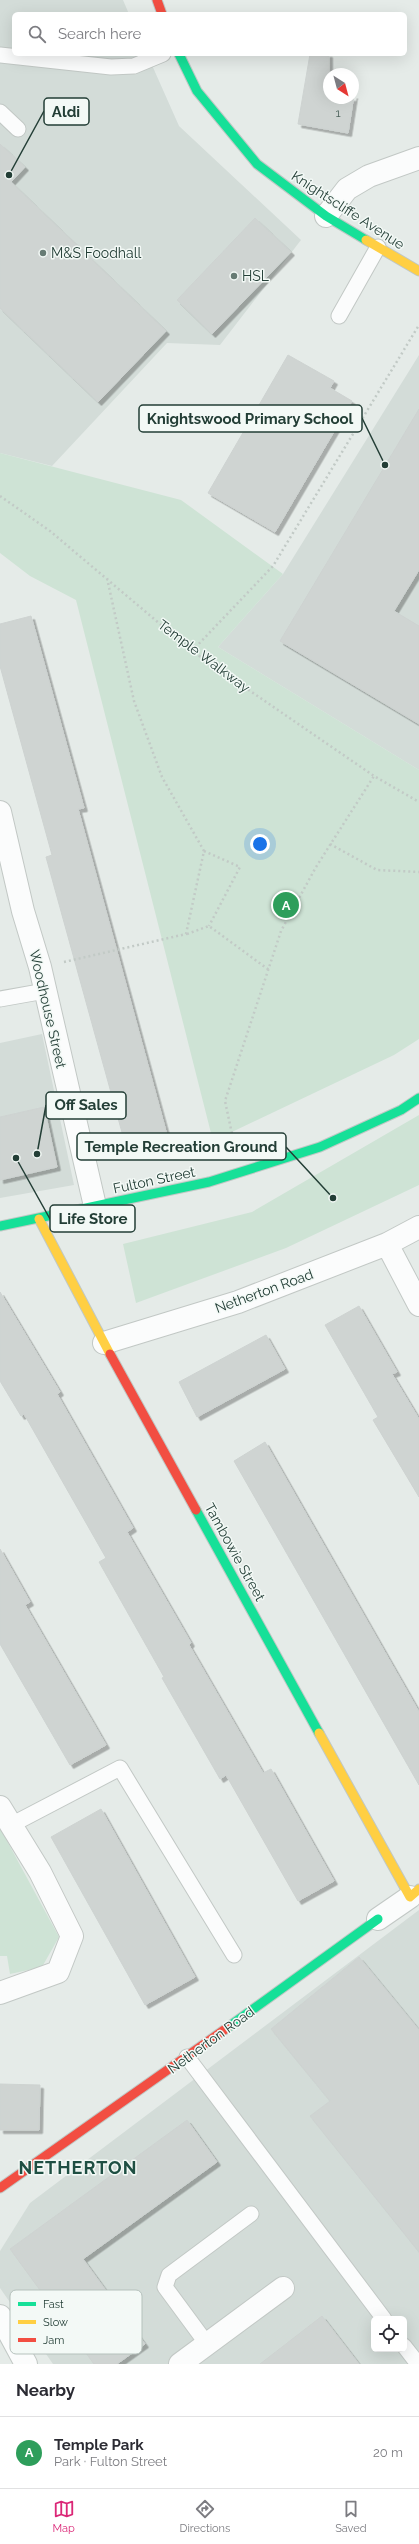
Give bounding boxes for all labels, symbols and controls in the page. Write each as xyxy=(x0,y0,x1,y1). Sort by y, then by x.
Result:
search box xyxy=(12,12,407,56)
icon: search xyxy=(26,23,48,45)
text: Search here xyxy=(58,25,141,43)
north arrow xyxy=(323,68,359,104)
callout: Aldi xyxy=(44,98,89,125)
text: Aldi xyxy=(52,103,80,121)
house number: 1 xyxy=(335,106,341,120)
street label: Knightscliffe Avenue xyxy=(289,168,407,252)
place label: M&S Foodhall xyxy=(51,245,141,261)
marker: M&S Foodhall xyxy=(38,248,48,258)
place label: HSL xyxy=(242,268,269,284)
marker: HSL xyxy=(229,271,239,281)
callout: Knightswood Primary School xyxy=(139,405,362,432)
text: Knightswood Primary School xyxy=(147,410,354,428)
street label: Temple Walkway xyxy=(155,616,253,696)
your location xyxy=(250,834,270,854)
pin: A xyxy=(273,890,299,920)
street label: Woodhouse Street xyxy=(27,948,70,1070)
callout: Off Sales xyxy=(46,1092,126,1119)
text: Off Sales xyxy=(54,1096,118,1114)
callout: Temple Recreation Ground xyxy=(77,1133,286,1160)
text: Temple Recreation Ground xyxy=(85,1138,278,1156)
street label: Fulton Street xyxy=(112,1163,197,1196)
callout: Life Store xyxy=(50,1205,135,1232)
text: Life Store xyxy=(58,1210,128,1228)
street label: Netherton Road xyxy=(213,1266,315,1316)
street label: Tambowie Street xyxy=(202,1500,269,1604)
street label: Netherton Road xyxy=(165,2003,257,2077)
district label: NETHERTON xyxy=(19,2157,137,2178)
legend xyxy=(10,2290,142,2354)
text: Fast xyxy=(43,2298,64,2311)
text: Slow xyxy=(43,2316,68,2329)
map controls xyxy=(371,2316,407,2352)
button: locate xyxy=(371,2316,407,2352)
text: Jam xyxy=(43,2334,64,2347)
text: Nearby xyxy=(16,2380,75,2400)
text: Temple Park xyxy=(54,2436,144,2454)
text: A xyxy=(25,2445,33,2460)
text: 20 m xyxy=(373,2445,403,2460)
text: Park · Fulton Street xyxy=(54,2454,167,2469)
tab: Map xyxy=(52,2498,75,2535)
tab: Directions xyxy=(180,2498,230,2535)
tab: Saved xyxy=(335,2498,367,2535)

